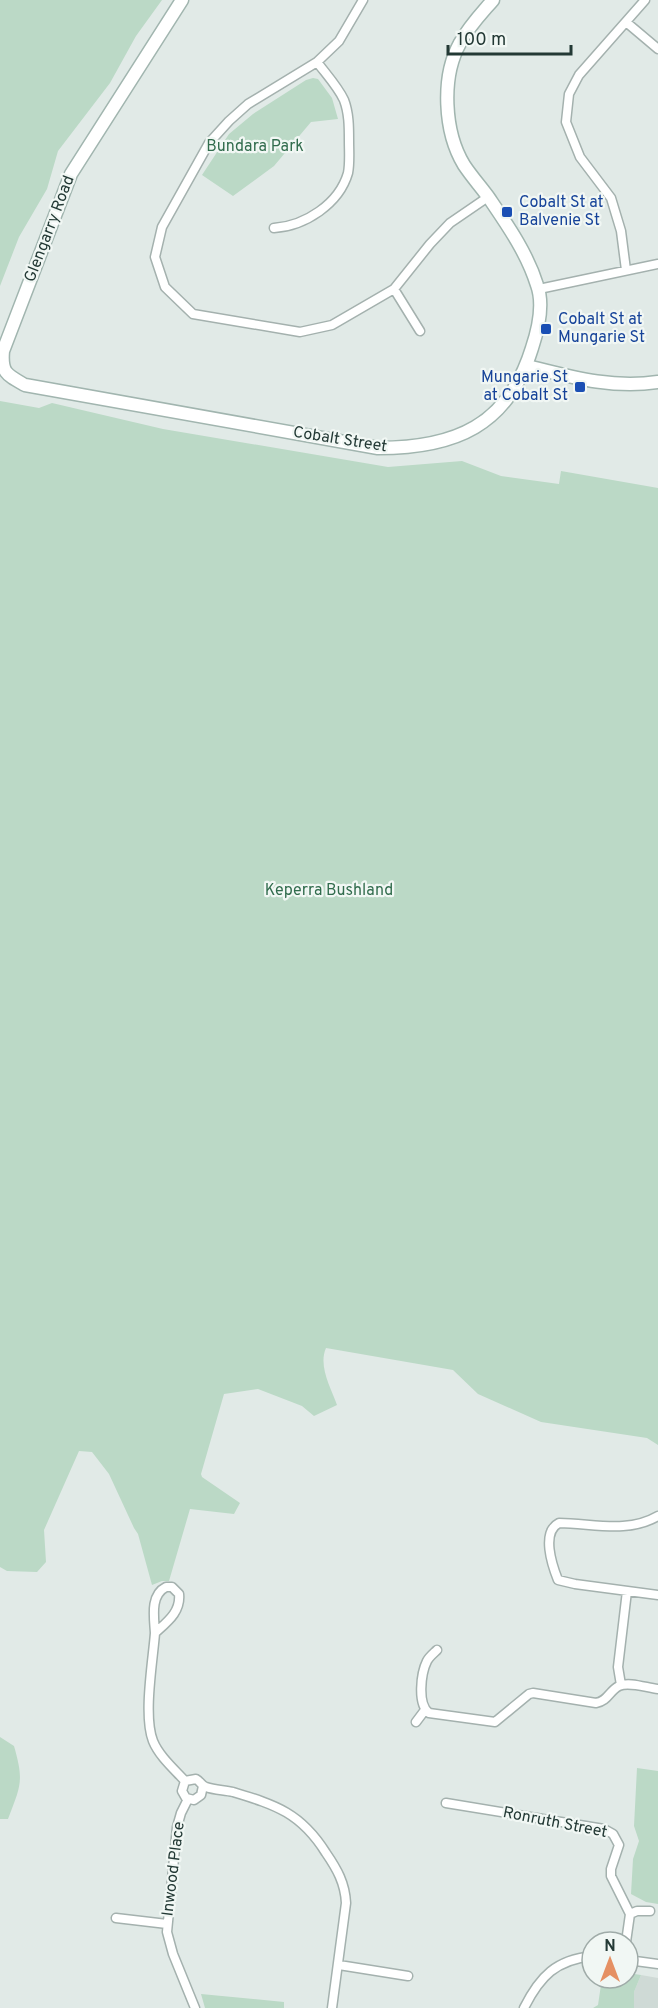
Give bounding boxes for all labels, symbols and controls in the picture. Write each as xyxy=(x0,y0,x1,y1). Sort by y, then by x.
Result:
scale bar xyxy=(448,18,571,56)
text: 100 m xyxy=(457,29,506,52)
park label: Bundara Park xyxy=(206,137,304,157)
street label: Glengarry Road xyxy=(20,173,80,285)
place label: Cobalt St at Balvenie St xyxy=(519,193,603,231)
marker: Cobalt St at Balvenie St xyxy=(500,205,514,219)
place label: Cobalt St at Mungarie St xyxy=(558,310,645,348)
marker: Cobalt St at Mungarie St xyxy=(539,322,553,336)
place label: Mungarie St at Cobalt St xyxy=(481,368,568,406)
marker: Mungarie St at Cobalt St xyxy=(573,380,587,394)
street label: Cobalt Street xyxy=(291,423,389,457)
park label: Keperra Bushland xyxy=(265,881,393,901)
street label: Ronruth Street xyxy=(501,1803,609,1843)
street label: Inwood Place xyxy=(158,1820,190,1918)
north arrow xyxy=(580,1930,640,1990)
text: N xyxy=(604,1937,616,1957)

